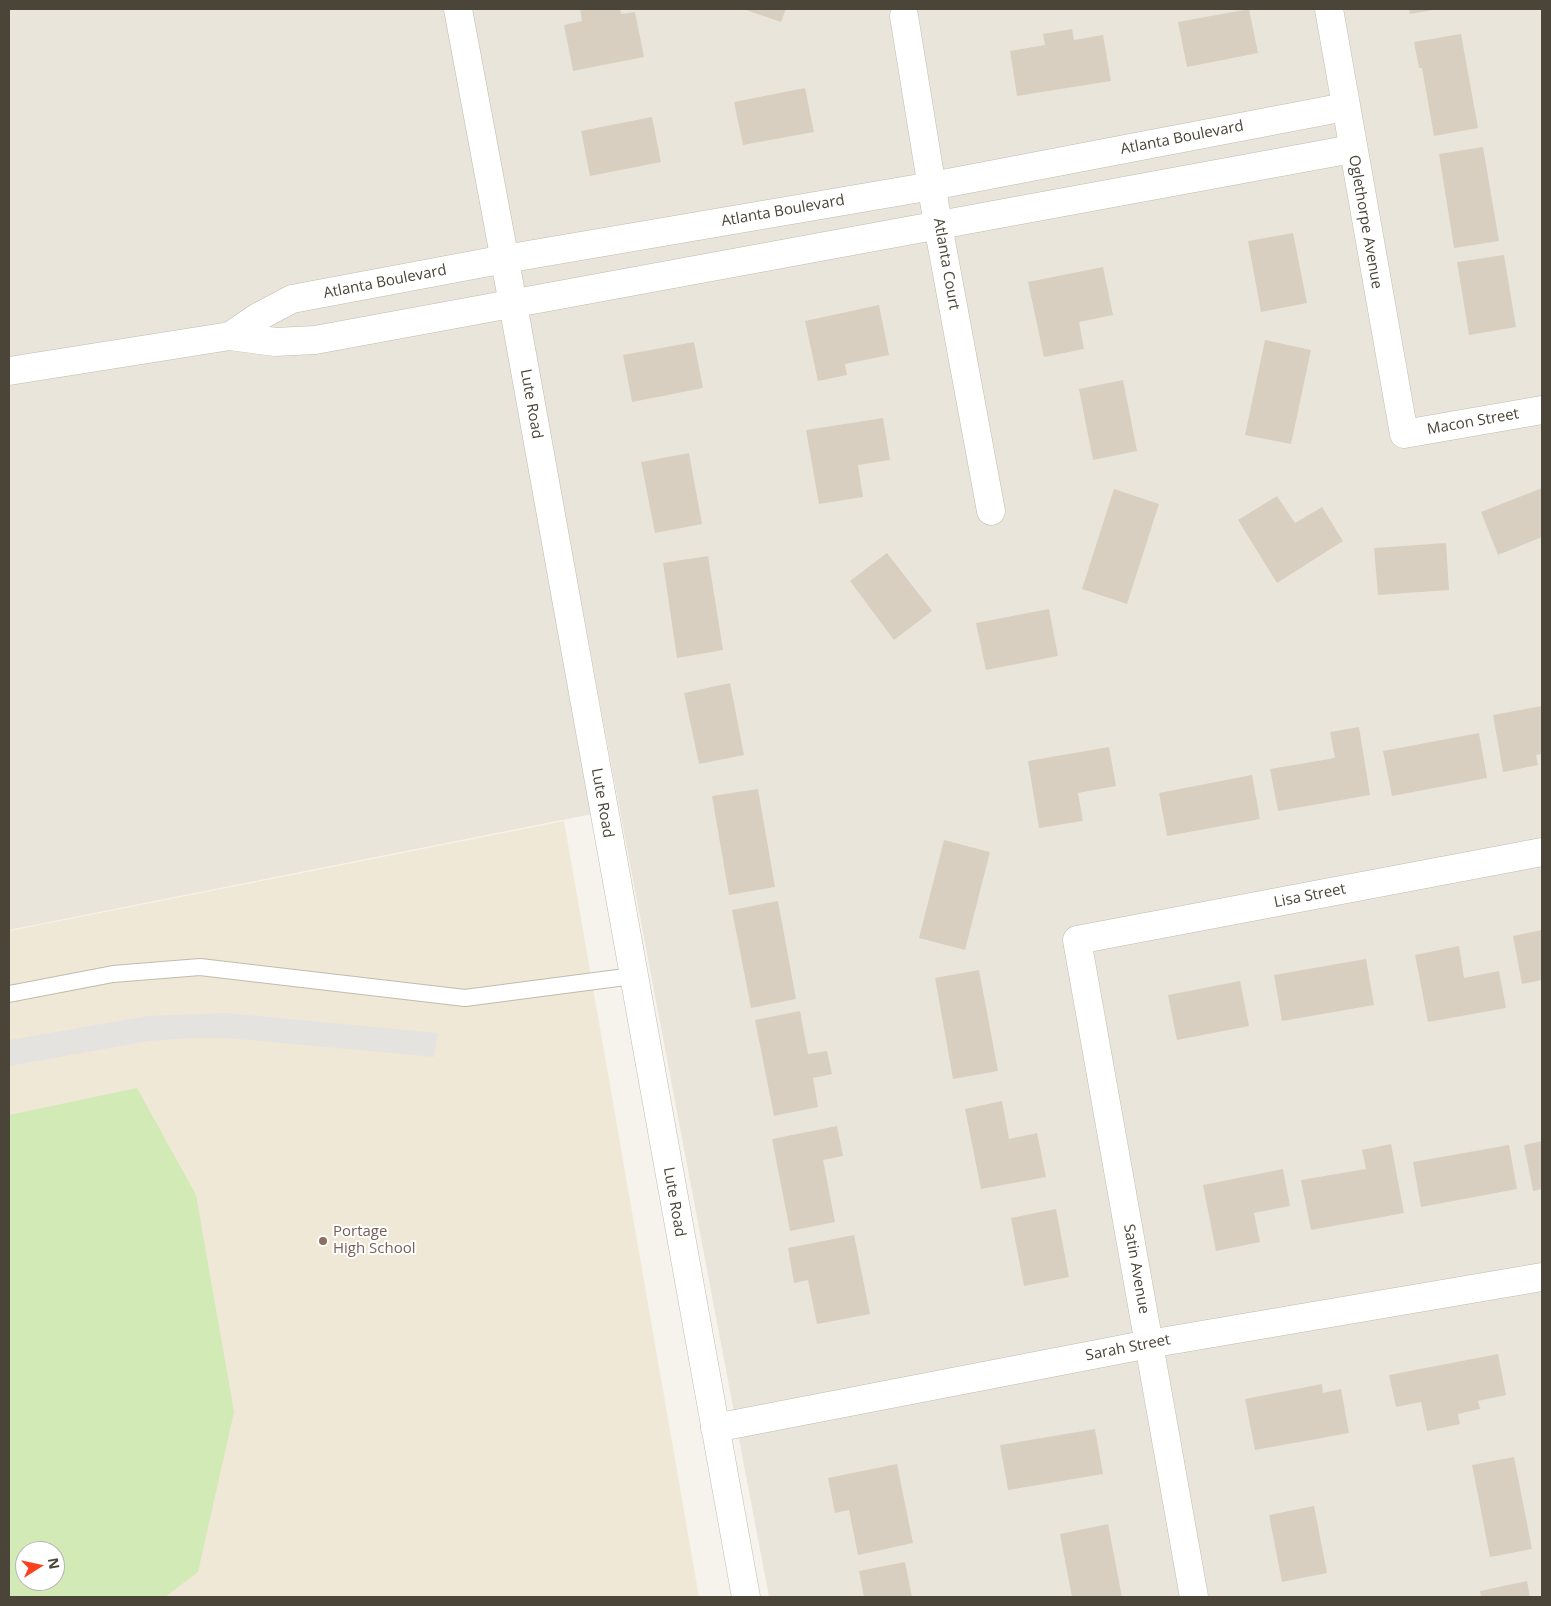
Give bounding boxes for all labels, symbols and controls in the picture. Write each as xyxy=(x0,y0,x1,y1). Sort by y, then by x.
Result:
street label: Atlanta Boulevard xyxy=(1119,117,1245,159)
street label: Oglethorpe Avenue xyxy=(1344,154,1386,290)
street label: Atlanta Boulevard xyxy=(720,191,846,231)
street label: Atlanta Court xyxy=(929,217,963,311)
street label: Atlanta Boulevard xyxy=(322,261,448,303)
street label: Lute Road xyxy=(516,368,546,440)
street label: Macon Street xyxy=(1426,405,1520,439)
street label: Lute Road xyxy=(587,767,617,839)
street label: Lisa Street xyxy=(1273,880,1347,912)
street label: Lute Road xyxy=(659,1166,689,1238)
place label: Portage High School xyxy=(333,1223,416,1258)
street label: Satin Avenue xyxy=(1119,1223,1153,1315)
marker: Portage High School xyxy=(317,1235,329,1247)
street label: Sarah Street xyxy=(1084,1331,1172,1365)
north arrow xyxy=(15,1541,65,1591)
text: N xyxy=(44,1556,65,1571)

